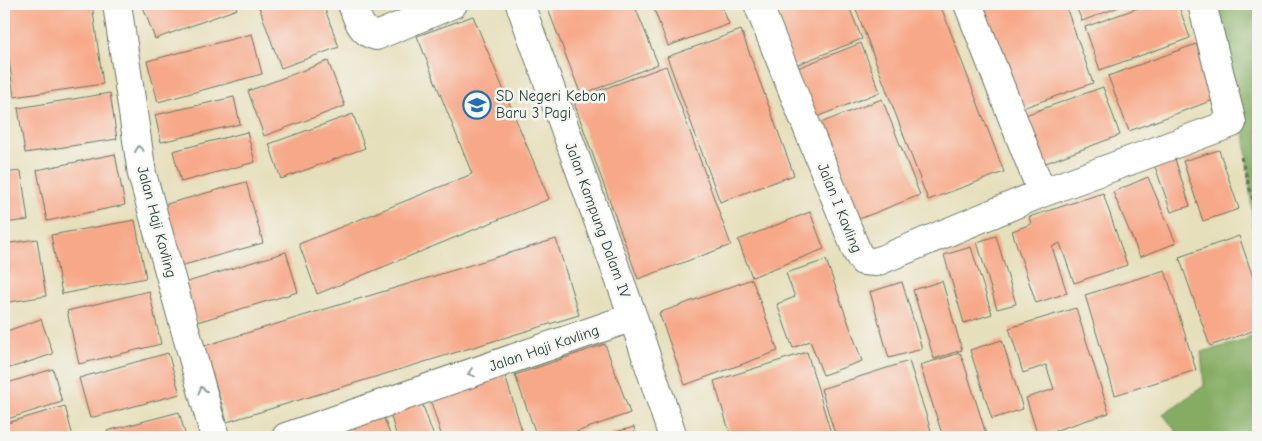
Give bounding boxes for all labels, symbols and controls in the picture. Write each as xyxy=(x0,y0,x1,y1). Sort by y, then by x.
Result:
place label: SD Negeri Kebon Baru 3 Pagi xyxy=(496,87,606,122)
school or university icon: SD Negeri Kebon Baru 3 Pagi xyxy=(462,90,492,120)
street label: Jalan Kampung Dalam IV xyxy=(562,140,634,300)
one-way arrow xyxy=(134,144,144,153)
street label: Jalan I Kavling xyxy=(814,161,866,255)
street label: Jalan Haji Kavling xyxy=(133,164,181,280)
street label: Jalan Haji Kavling xyxy=(487,321,601,375)
one-way arrow xyxy=(468,367,476,377)
one-way arrow xyxy=(197,386,208,395)

